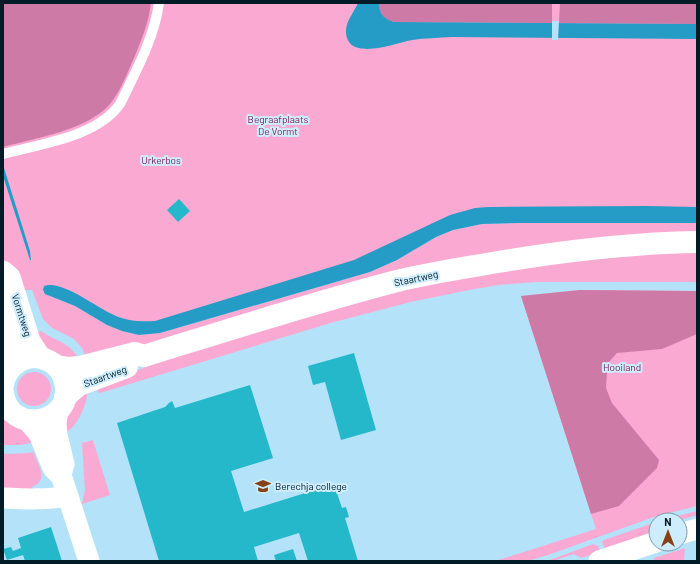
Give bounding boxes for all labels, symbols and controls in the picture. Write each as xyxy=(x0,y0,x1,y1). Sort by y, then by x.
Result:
park label: Begraafplaats De Vormt xyxy=(248,113,309,137)
park label: Urkerbos xyxy=(141,154,181,166)
street label: Staartweg xyxy=(393,267,439,289)
street label: Vormtweg xyxy=(9,292,35,338)
park label: Hooiland xyxy=(603,361,641,373)
street label: Staartweg xyxy=(82,363,128,389)
school or university icon: Berechja college xyxy=(254,477,272,495)
place label: Berechja college xyxy=(275,480,347,492)
north arrow xyxy=(648,512,688,552)
text: N xyxy=(664,515,672,528)

